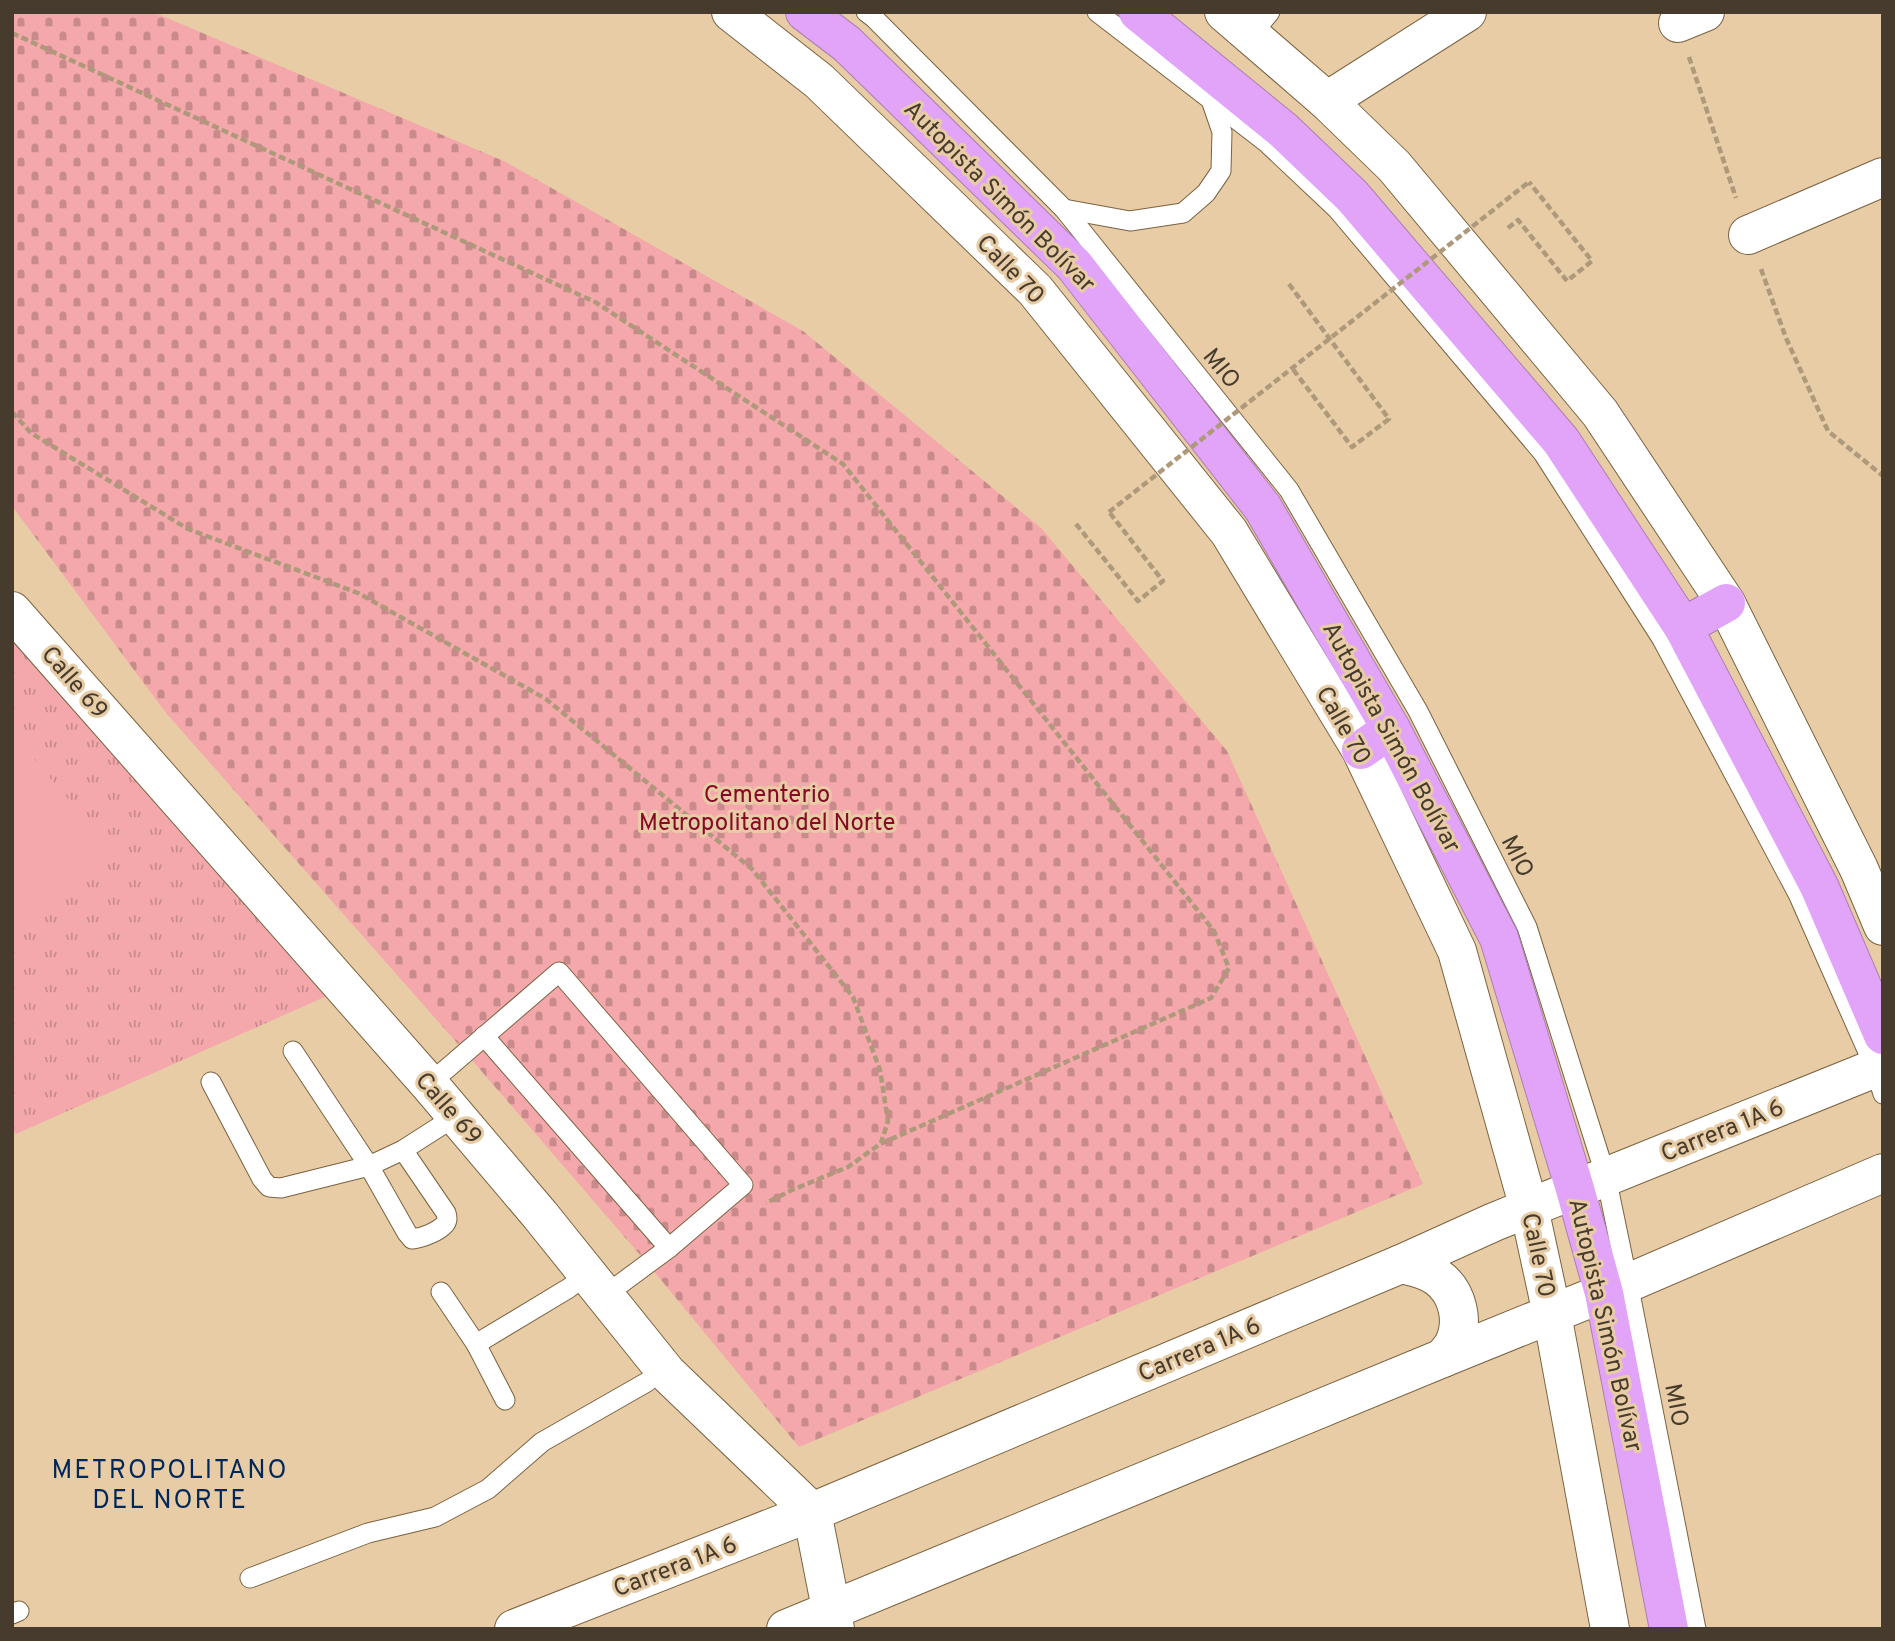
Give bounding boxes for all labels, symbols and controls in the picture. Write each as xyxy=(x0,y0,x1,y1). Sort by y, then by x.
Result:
street label: Autopista Simón Bolívar xyxy=(896,95,1101,300)
street label: Calle 70 xyxy=(969,229,1050,312)
street label: MIO xyxy=(1195,343,1246,396)
street label: Autopista Simón Bolívar xyxy=(1314,617,1466,859)
street label: Calle 69 xyxy=(34,641,113,726)
street label: Calle 70 xyxy=(1308,681,1377,771)
park label: Cementerio Metropolitano del Norte xyxy=(639,781,895,839)
street label: MIO xyxy=(1493,831,1539,883)
street label: Calle 69 xyxy=(408,1067,487,1152)
street label: Carrera 1A 6 xyxy=(1657,1094,1789,1170)
street label: Autopista Simón Bolívar xyxy=(1560,1196,1648,1455)
street label: Calle 70 xyxy=(1513,1210,1561,1300)
street label: Carrera 1A 6 xyxy=(1134,1312,1266,1390)
street label: MIO xyxy=(1656,1381,1694,1430)
district label: METROPOLITANO DEL NORTE xyxy=(51,1455,289,1518)
street label: Carrera 1A 6 xyxy=(610,1531,742,1605)

